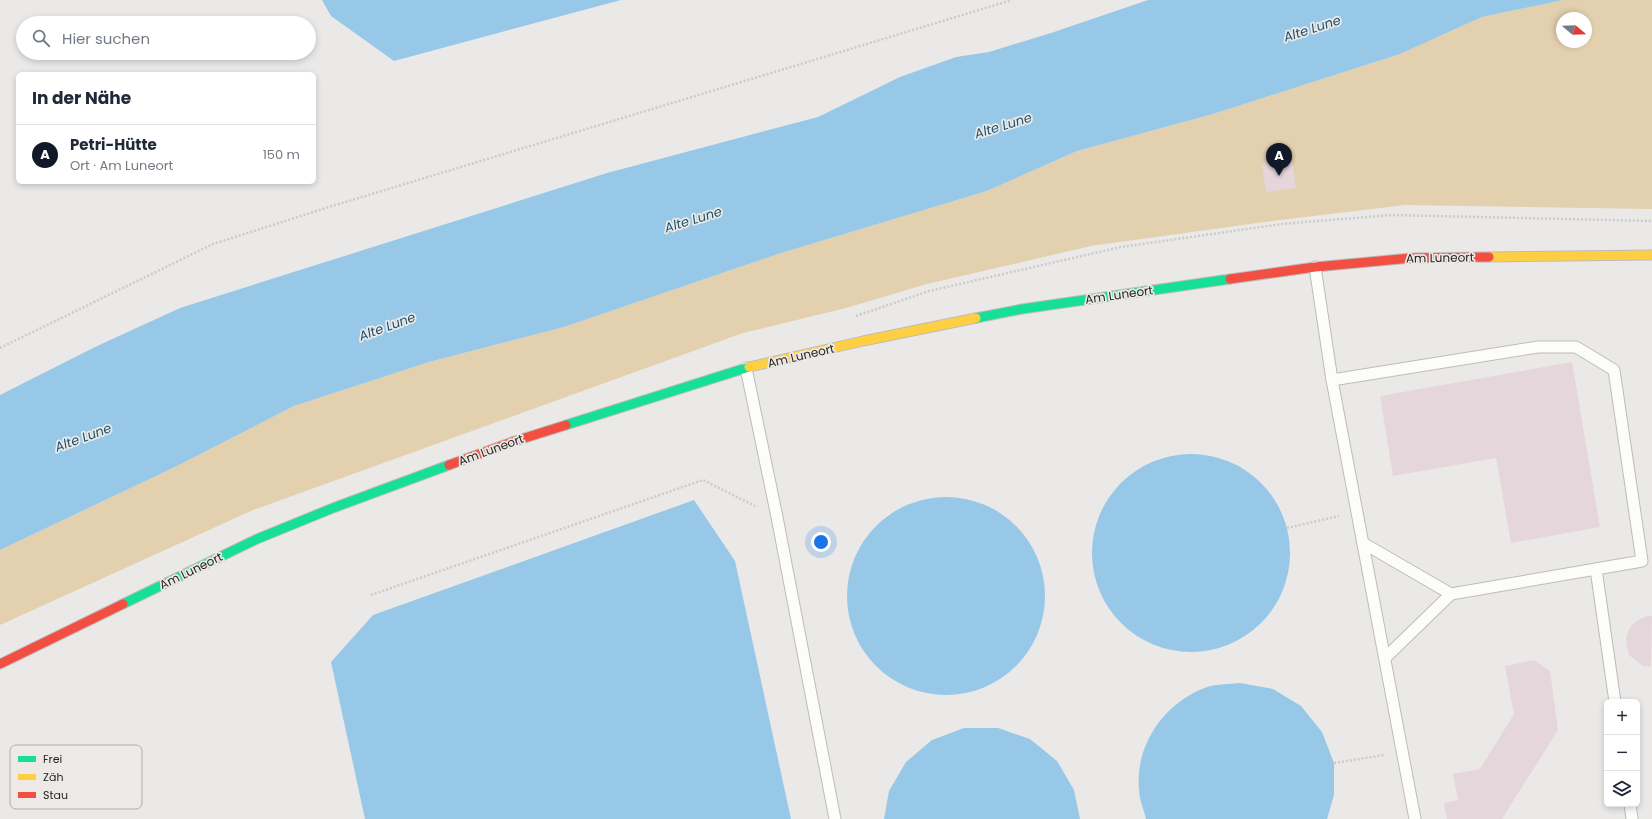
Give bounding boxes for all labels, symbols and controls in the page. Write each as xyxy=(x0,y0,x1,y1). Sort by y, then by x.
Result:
water label: Alte Lune xyxy=(1280,10,1343,47)
north arrow xyxy=(1556,12,1592,48)
search box xyxy=(16,16,316,60)
icon: search xyxy=(30,27,52,49)
text: Hier suchen xyxy=(62,28,150,49)
text: In der Nähe xyxy=(32,86,131,110)
water label: Alte Lune xyxy=(971,108,1034,143)
text: Petri-Hütte xyxy=(70,134,157,155)
pin: A xyxy=(1266,143,1292,176)
text: A xyxy=(40,145,50,164)
text: 150 m xyxy=(263,145,300,164)
text: Ort · Am Luneort xyxy=(70,156,173,175)
water label: Alte Lune xyxy=(661,202,724,237)
street label: Am Luneort xyxy=(1406,248,1474,267)
street label: Am Luneort xyxy=(1084,281,1154,308)
water label: Alte Lune xyxy=(355,307,418,346)
street label: Am Luneort xyxy=(766,340,836,371)
water label: Alte Lune xyxy=(51,418,114,457)
street label: Am Luneort xyxy=(456,430,526,469)
your location xyxy=(811,532,831,552)
street label: Am Luneort xyxy=(156,548,225,593)
map controls xyxy=(1604,699,1640,807)
button: + xyxy=(1604,699,1640,735)
button: − xyxy=(1604,735,1640,771)
legend xyxy=(10,745,142,809)
text: Frei xyxy=(43,751,62,767)
text: Zäh xyxy=(43,769,63,785)
button: layers xyxy=(1604,771,1640,807)
text: Stau xyxy=(43,787,68,803)

